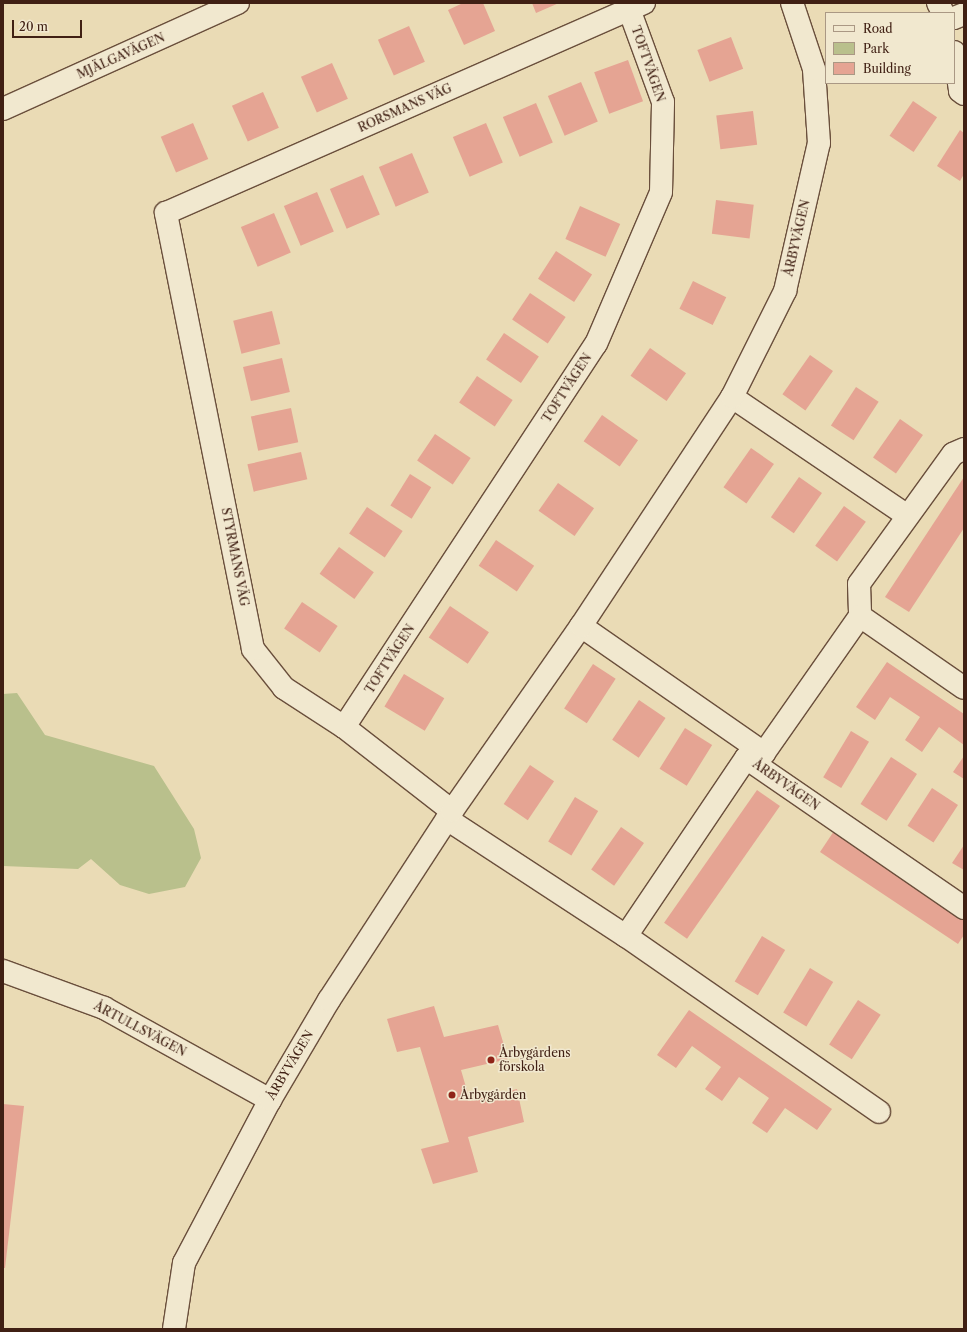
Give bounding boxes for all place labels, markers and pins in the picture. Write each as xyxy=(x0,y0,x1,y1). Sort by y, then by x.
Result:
place label: Årbygårdens förskola xyxy=(499,1046,571,1074)
marker: Årbygårdens förskola xyxy=(486,1055,496,1065)
place label: Årbygården xyxy=(460,1088,526,1102)
marker: Årbygården xyxy=(447,1090,457,1100)

